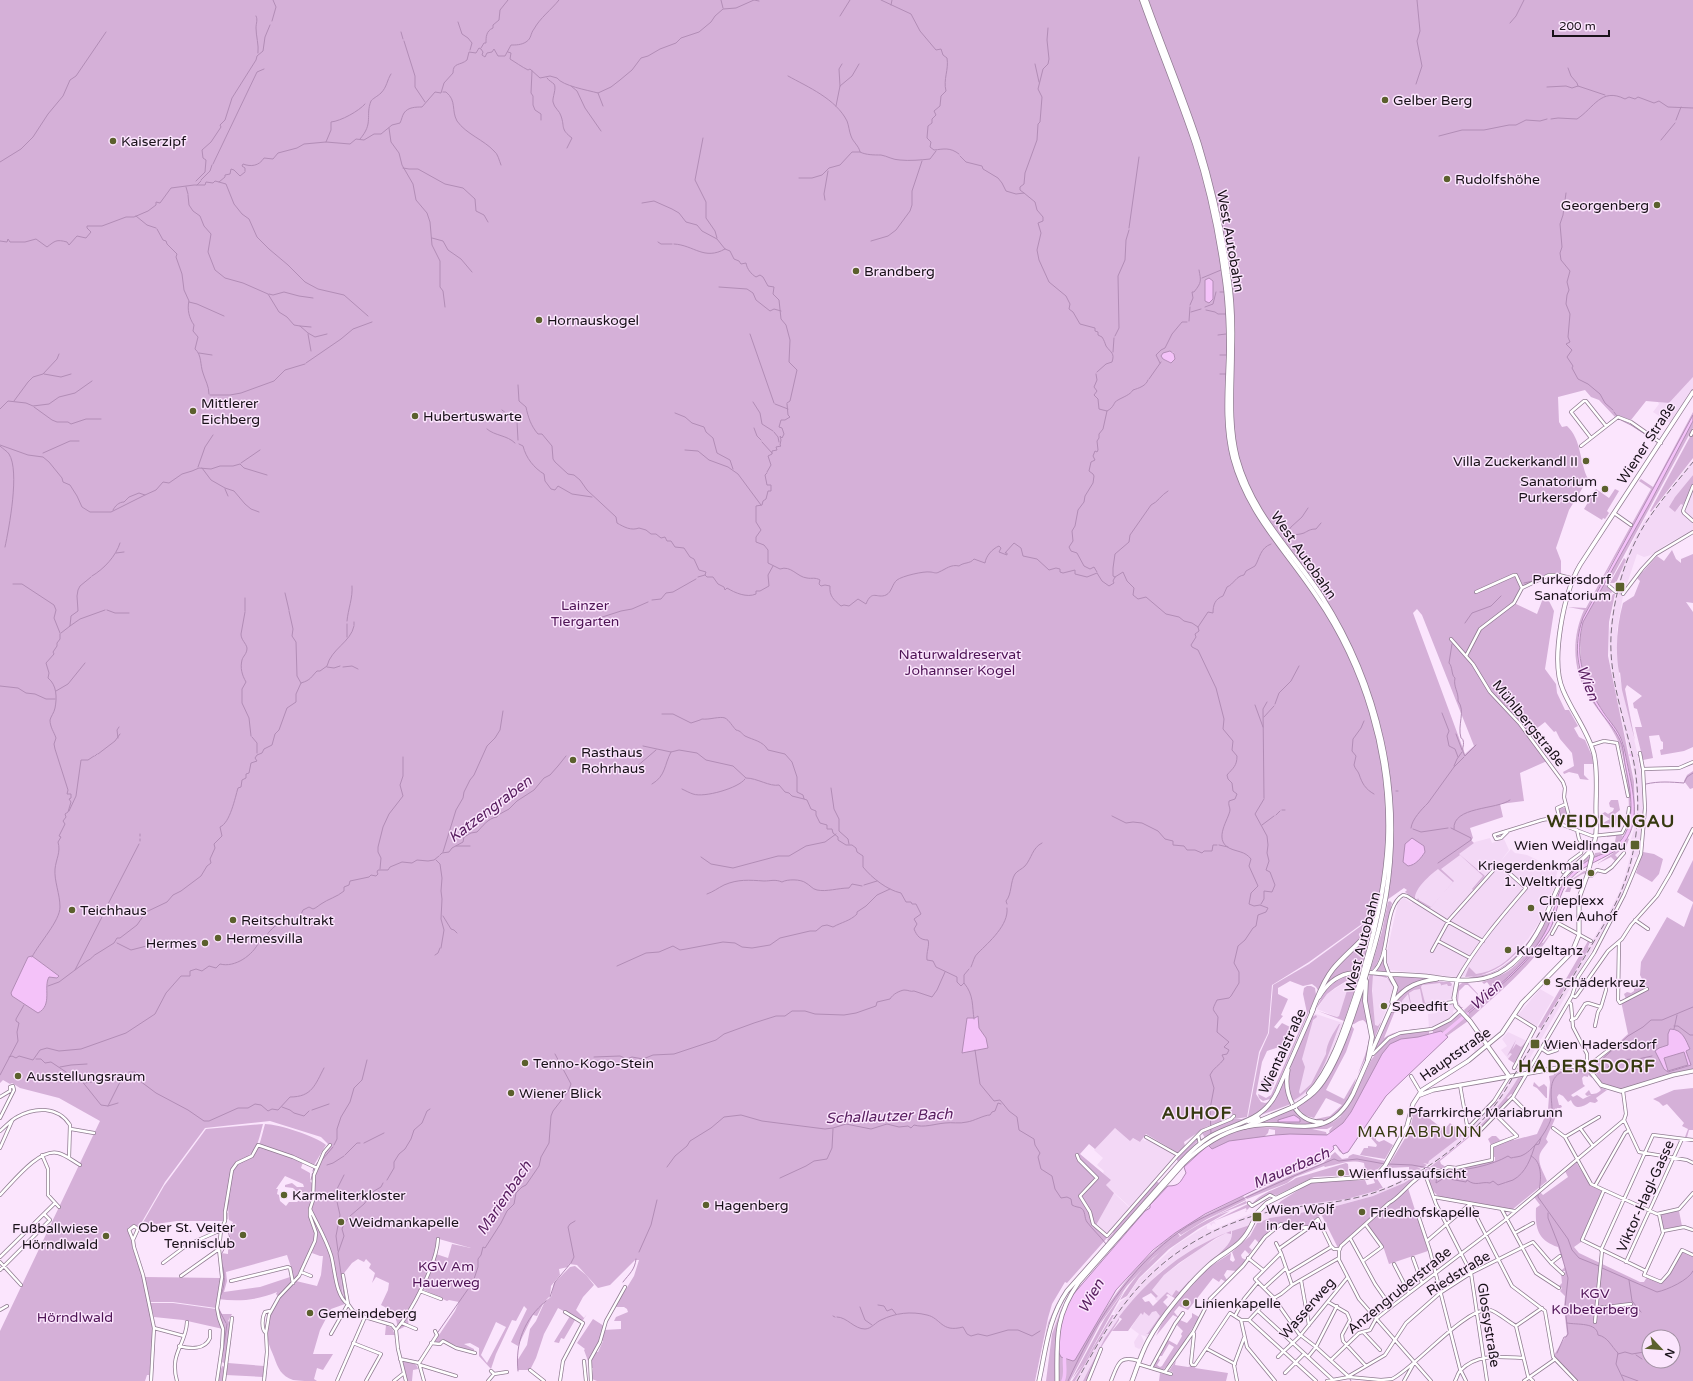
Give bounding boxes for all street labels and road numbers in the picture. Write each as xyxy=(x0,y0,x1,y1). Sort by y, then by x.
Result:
street label: West Autobahn xyxy=(1213,189,1248,293)
street label: Wiener Straße xyxy=(1614,399,1679,487)
street label: West Autobahn xyxy=(1267,508,1340,603)
street label: Mühlbergstraße xyxy=(1489,677,1569,770)
street label: West Autobahn xyxy=(1341,890,1384,994)
street label: Wientalstraße xyxy=(1255,1006,1310,1097)
street label: Hauptstraße xyxy=(1417,1024,1494,1085)
street label: Viktor-Hagl-Gasse xyxy=(1613,1137,1678,1255)
street label: Anzengruberstraße xyxy=(1344,1243,1455,1338)
street label: Riedstraße xyxy=(1423,1247,1493,1300)
street label: Wasserweg xyxy=(1276,1274,1339,1343)
street label: Glossystraße xyxy=(1473,1282,1504,1369)

